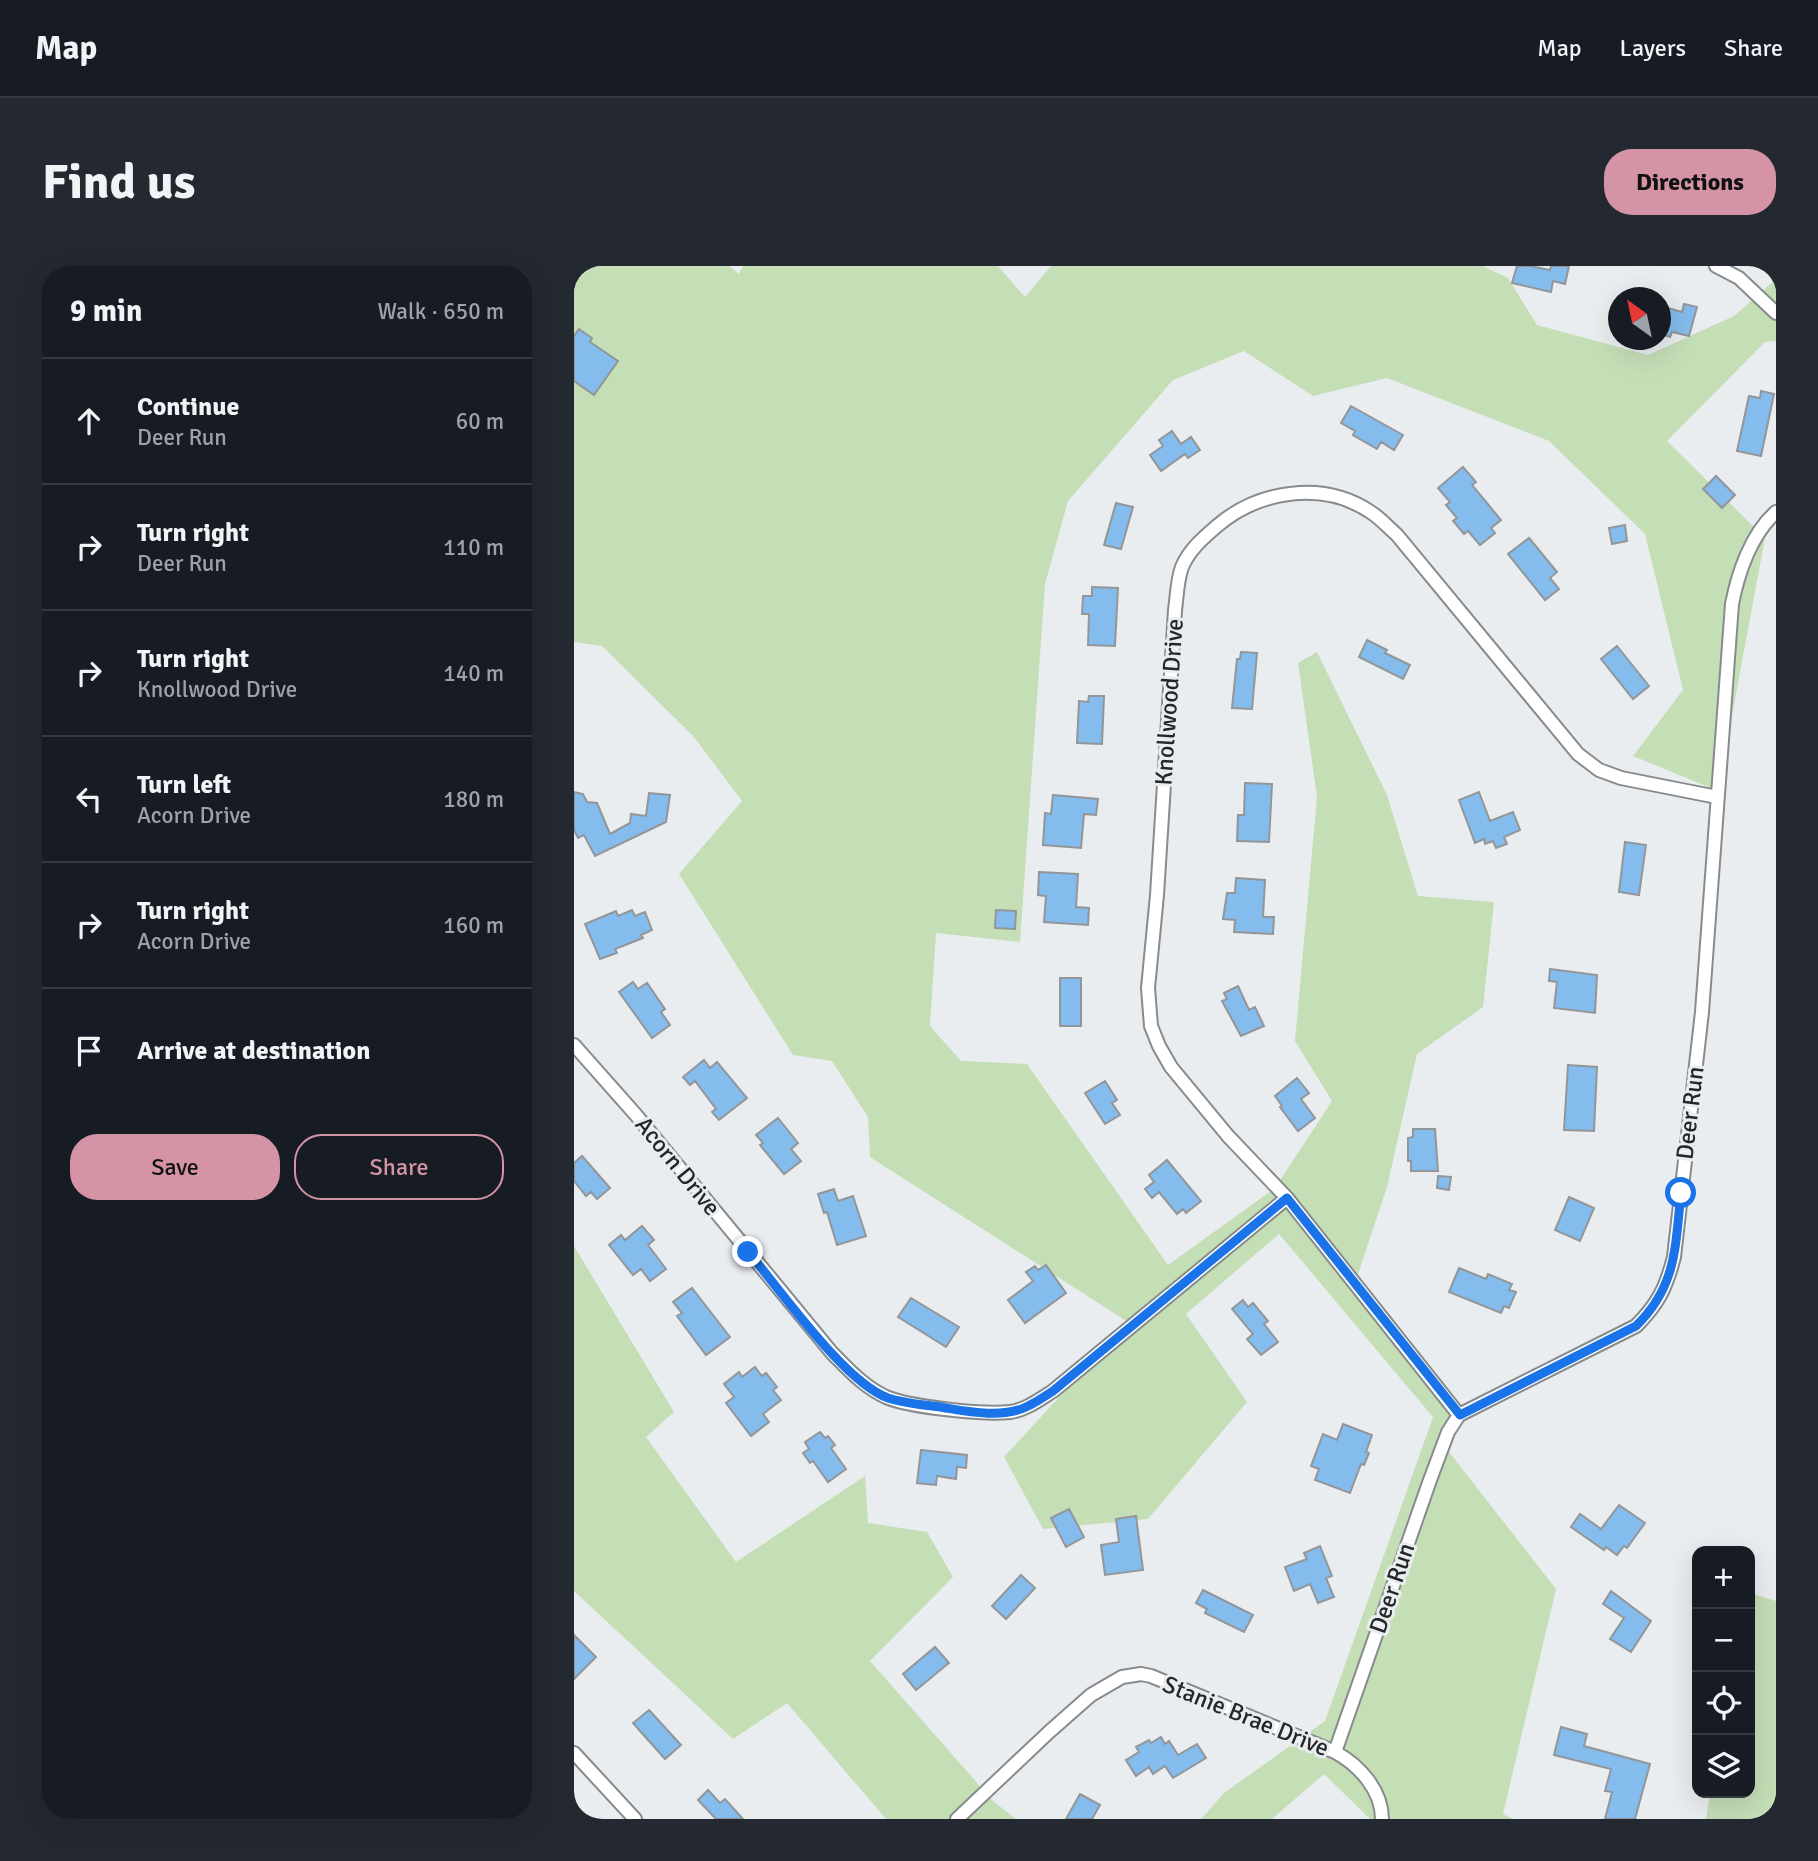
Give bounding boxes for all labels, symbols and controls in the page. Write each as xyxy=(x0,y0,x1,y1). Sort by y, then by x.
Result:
text: Map xyxy=(35,28,97,69)
text: Map xyxy=(1537,33,1582,63)
text: Layers xyxy=(1620,33,1686,63)
text: Share xyxy=(1724,33,1783,63)
button: Directions xyxy=(1604,149,1776,215)
text: Find us xyxy=(42,152,195,212)
north arrow xyxy=(1608,287,1671,350)
text: 9 min xyxy=(70,293,142,330)
text: Walk · 650 m xyxy=(378,297,504,326)
text: Continue xyxy=(137,391,239,423)
icon: ahead xyxy=(70,402,108,440)
text: 60 m xyxy=(456,407,504,436)
text: Deer Run xyxy=(137,423,227,452)
text: Turn right xyxy=(137,517,249,549)
icon: right xyxy=(70,528,108,566)
text: 110 m xyxy=(443,533,504,562)
text: Deer Run xyxy=(137,549,227,578)
street label: Knollwood Drive xyxy=(1148,618,1190,786)
text: Turn right xyxy=(137,643,249,675)
icon: right xyxy=(70,654,108,692)
text: 140 m xyxy=(443,659,504,688)
text: Knollwood Drive xyxy=(137,675,297,704)
text: Turn left xyxy=(137,769,231,801)
icon: left xyxy=(70,780,108,818)
text: 180 m xyxy=(443,785,504,814)
text: Acorn Drive xyxy=(137,801,251,830)
text: Turn right xyxy=(137,895,249,927)
icon: right xyxy=(70,906,108,944)
text: 160 m xyxy=(443,911,504,940)
text: Acorn Drive xyxy=(137,927,251,956)
icon: arrive xyxy=(70,1032,108,1070)
text: Arrive at destination xyxy=(137,1035,370,1067)
street label: Deer Run xyxy=(1669,1065,1711,1161)
street label: Acorn Drive xyxy=(629,1110,727,1222)
button: Save xyxy=(70,1134,280,1200)
button: Share xyxy=(294,1134,504,1200)
route start xyxy=(1665,1177,1696,1208)
route end xyxy=(732,1236,763,1267)
street label: Deer Run xyxy=(1363,1539,1421,1637)
map controls xyxy=(1692,1546,1755,1798)
button: + xyxy=(1692,1546,1755,1609)
button: − xyxy=(1692,1609,1755,1672)
street label: Stanie Brae Drive xyxy=(1158,1669,1334,1763)
button: locate xyxy=(1692,1672,1755,1735)
button: layers xyxy=(1692,1735,1755,1798)

